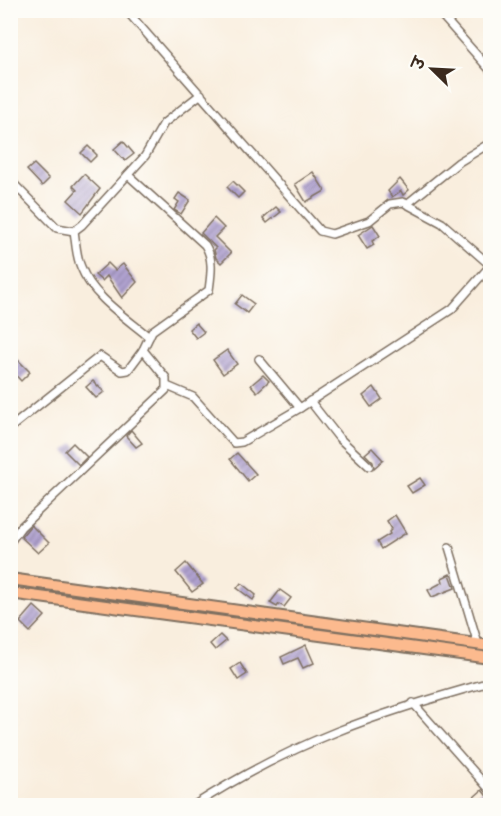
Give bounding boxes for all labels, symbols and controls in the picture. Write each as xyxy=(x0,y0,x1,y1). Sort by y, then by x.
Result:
north arrow xyxy=(402,39,462,99)
text: उ xyxy=(406,53,432,74)

